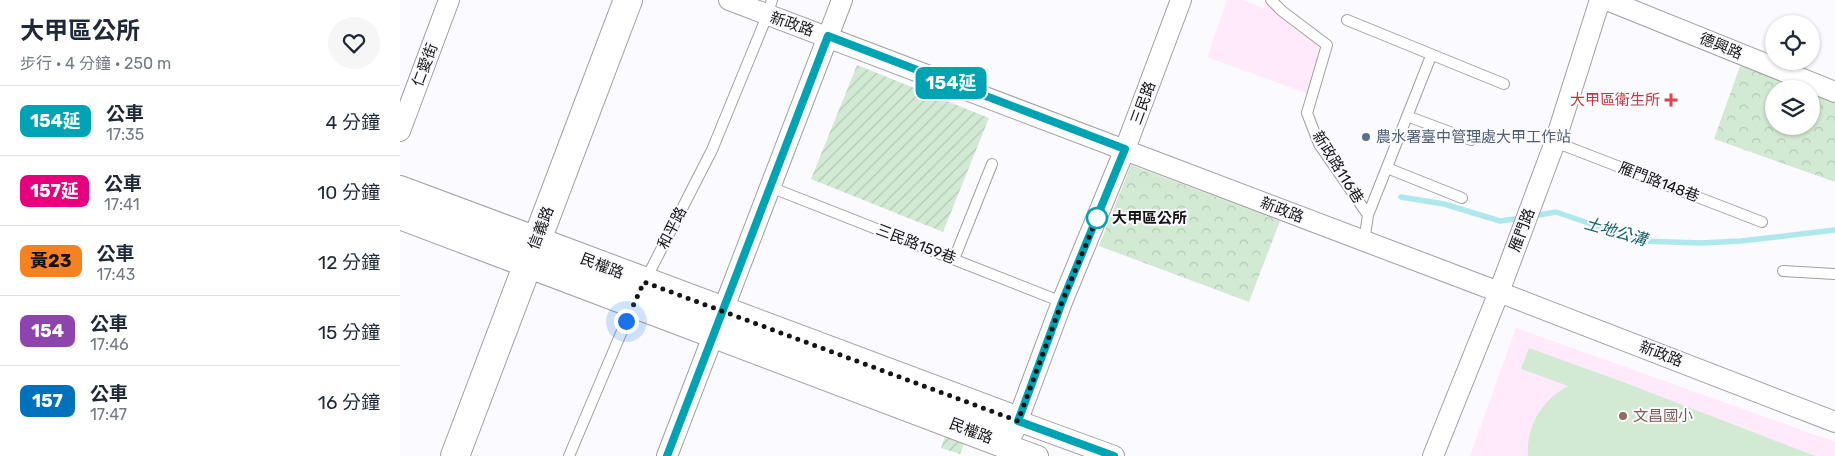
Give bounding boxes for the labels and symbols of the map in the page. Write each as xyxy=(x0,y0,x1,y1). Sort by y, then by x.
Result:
street label: 新政路 xyxy=(768,8,816,40)
street label: 德興路 xyxy=(1697,29,1745,63)
street label: 仁愛街 xyxy=(409,41,441,89)
line badge: 154延 xyxy=(916,67,986,99)
street label: 三民路 xyxy=(1127,79,1159,127)
place label: 大甲區衛生所 xyxy=(1570,91,1660,109)
marker: 大甲區衛生所 xyxy=(1664,93,1678,107)
street label: 新政路116巷 xyxy=(1309,128,1367,206)
place label: 農水署臺中管理處大甲工作站 xyxy=(1376,128,1571,146)
marker: 農水署臺中管理處大甲工作站 xyxy=(1360,131,1372,143)
street label: 雁門路148巷 xyxy=(1616,158,1702,206)
street label: 新政路 xyxy=(1258,194,1306,226)
street label: 信義路 xyxy=(525,204,557,252)
street label: 和平路 xyxy=(654,204,690,252)
street label: 雁門路 xyxy=(1506,206,1538,254)
marker: 大甲區公所 xyxy=(1086,207,1108,229)
place label: 大甲區公所 xyxy=(1112,209,1187,227)
water label: 土地公溝 xyxy=(1582,214,1651,250)
street label: 三民路159巷 xyxy=(873,221,959,267)
street label: 民權路 xyxy=(578,250,626,282)
your location xyxy=(614,309,639,334)
street label: 新政路 xyxy=(1637,338,1685,370)
place label: 文昌國小 xyxy=(1633,407,1693,425)
marker: 文昌國小 xyxy=(1617,410,1629,422)
street label: 民權路 xyxy=(947,415,995,447)

